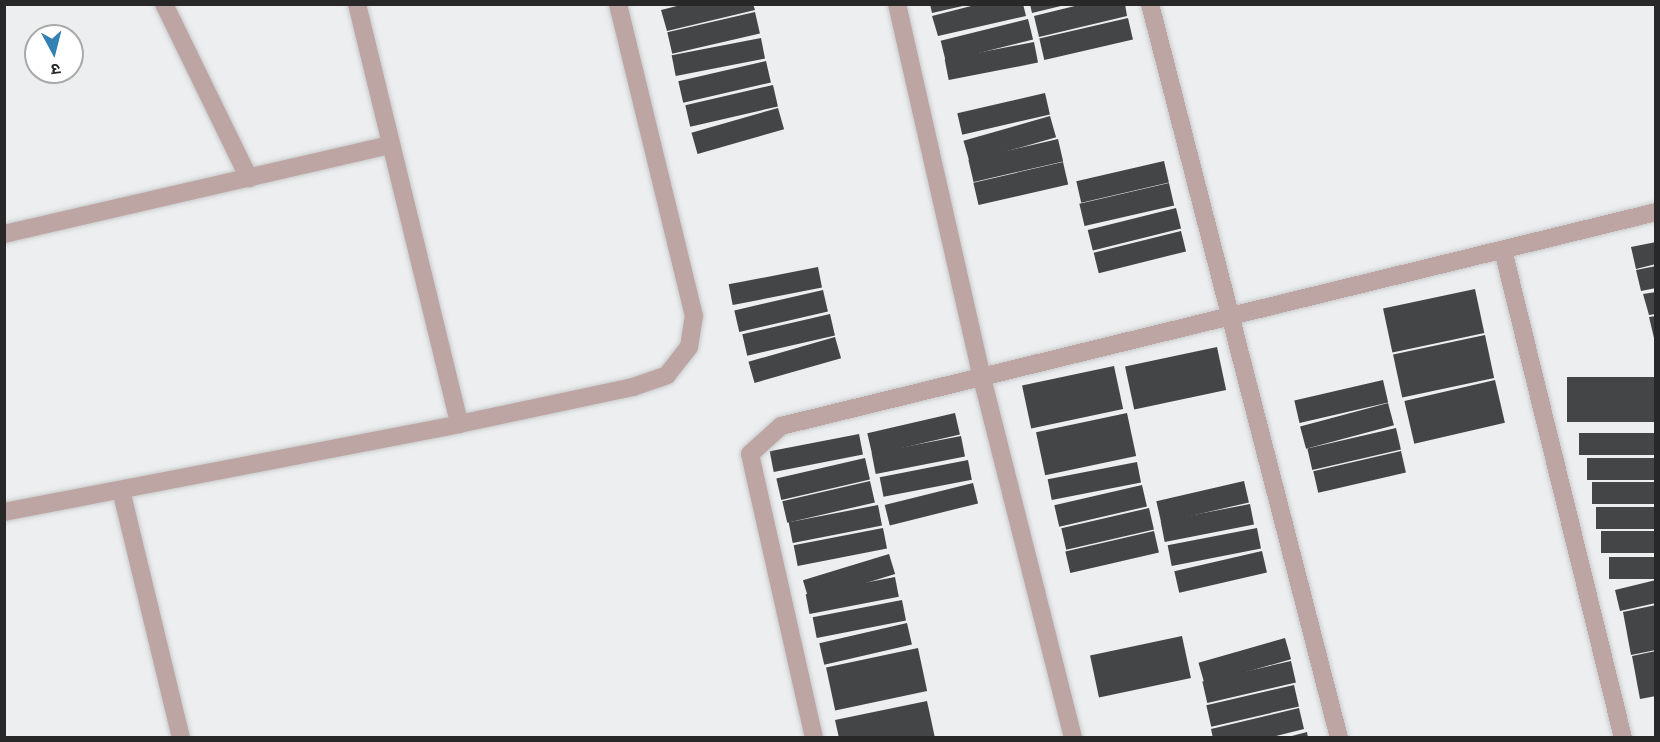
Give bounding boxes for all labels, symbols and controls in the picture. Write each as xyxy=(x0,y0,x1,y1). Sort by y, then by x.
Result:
north arrow xyxy=(24,24,84,84)
text: उ xyxy=(50,58,62,81)

